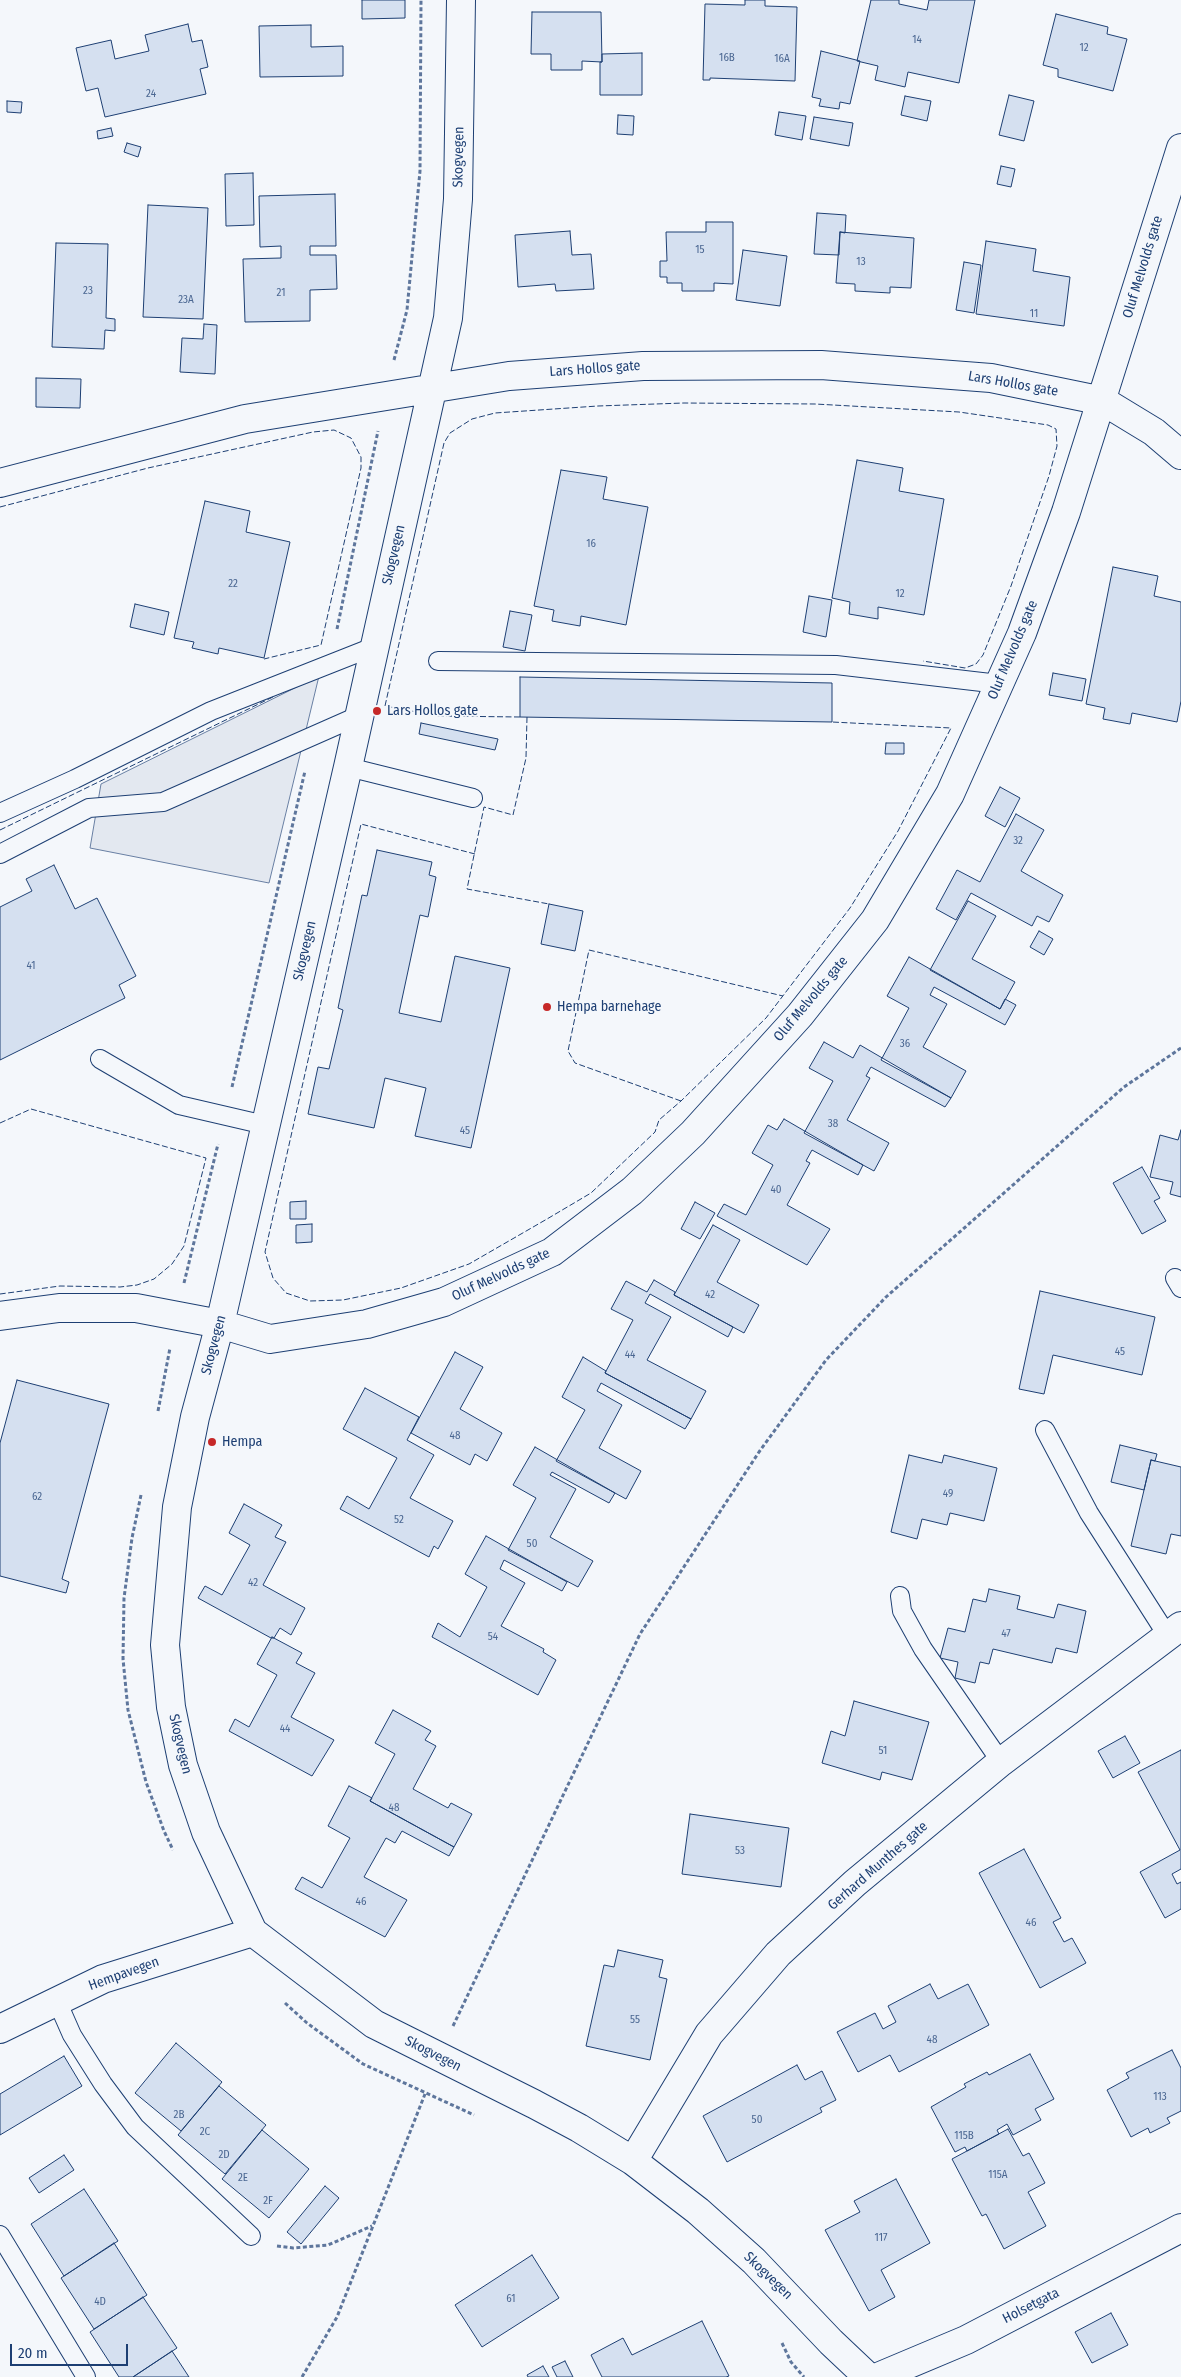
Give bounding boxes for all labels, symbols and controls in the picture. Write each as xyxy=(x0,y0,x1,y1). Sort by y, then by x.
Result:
house number: 14 xyxy=(912,33,922,47)
house number: 12 xyxy=(1079,41,1089,55)
house number: 16B xyxy=(719,51,735,65)
house number: 16A xyxy=(774,52,790,66)
house number: 24 xyxy=(146,87,156,101)
street label: Skogvegen xyxy=(450,126,468,188)
street label: Oluf Melvolds gate xyxy=(1119,214,1167,320)
house number: 15 xyxy=(695,243,705,257)
house number: 13 xyxy=(856,255,866,269)
house number: 23 xyxy=(83,284,93,298)
house number: 21 xyxy=(277,286,285,300)
house number: 23A xyxy=(178,293,194,307)
house number: 11 xyxy=(1030,307,1038,321)
street label: Lars Hollos gate xyxy=(549,357,641,381)
street label: Lars Hollos gate xyxy=(967,368,1059,400)
street label: Skogvegen xyxy=(379,523,409,587)
house number: 16 xyxy=(586,537,596,551)
house number: 22 xyxy=(228,577,238,591)
house number: 12 xyxy=(895,587,905,601)
street label: Oluf Melvolds gate xyxy=(985,598,1041,702)
place label: Lars Hollos gate xyxy=(387,703,478,719)
marker: Lars Hollos gate xyxy=(371,705,383,717)
house number: 32 xyxy=(1013,834,1023,848)
street label: Skogvegen xyxy=(290,919,320,983)
street label: Oluf Melvolds gate xyxy=(770,953,852,1045)
house number: 41 xyxy=(26,959,36,973)
place label: Hempa barnehage xyxy=(557,999,661,1015)
marker: Hempa barnehage xyxy=(541,1001,553,1013)
house number: 36 xyxy=(900,1037,910,1051)
house number: 38 xyxy=(828,1117,838,1131)
house number: 45 xyxy=(460,1124,470,1138)
house number: 40 xyxy=(770,1183,782,1197)
street label: Oluf Melvolds gate xyxy=(449,1245,553,1305)
house number: 42 xyxy=(705,1288,715,1302)
street label: Skogvegen xyxy=(198,1313,230,1377)
house number: 45 xyxy=(1115,1345,1125,1359)
house number: 44 xyxy=(625,1348,635,1362)
house number: 48 xyxy=(450,1429,460,1443)
place label: Hempa xyxy=(222,1434,262,1450)
marker: Hempa xyxy=(206,1436,218,1448)
house number: 49 xyxy=(943,1487,953,1501)
house number: 62 xyxy=(32,1490,42,1504)
house number: 52 xyxy=(394,1513,404,1527)
house number: 50 xyxy=(527,1537,537,1551)
house number: 42 xyxy=(248,1576,258,1590)
house number: 47 xyxy=(1001,1627,1011,1641)
house number: 54 xyxy=(488,1630,498,1644)
street label: Skogvegen xyxy=(165,1712,195,1776)
house number: 44 xyxy=(280,1722,290,1736)
house number: 51 xyxy=(879,1744,887,1758)
house number: 48 xyxy=(389,1801,399,1815)
street label: Gerhard Munthes gate xyxy=(825,1818,931,1914)
house number: 53 xyxy=(735,1844,745,1858)
house number: 46 xyxy=(356,1895,366,1909)
house number: 46 xyxy=(1026,1916,1036,1930)
street label: Hempavegen xyxy=(86,1953,162,1995)
house number: 55 xyxy=(630,2013,640,2027)
street label: Skogvegen xyxy=(402,2033,464,2075)
house number: 48 xyxy=(927,2033,937,2047)
house number: 113 xyxy=(1153,2090,1167,2104)
house number: 2B xyxy=(174,2108,184,2122)
house number: 50 xyxy=(752,2113,762,2127)
house number: 2C xyxy=(200,2125,210,2139)
house number: 115B xyxy=(954,2129,974,2143)
house number: 2D xyxy=(218,2148,230,2162)
house number: 115A xyxy=(988,2168,1008,2182)
house number: 2E xyxy=(238,2171,248,2185)
house number: 2F xyxy=(263,2194,273,2208)
house number: 117 xyxy=(875,2231,887,2245)
street label: Skogvegen xyxy=(740,2249,796,2303)
street label: Holsetgata xyxy=(1000,2285,1062,2327)
house number: 61 xyxy=(506,2292,516,2306)
house number: 4D xyxy=(94,2295,106,2309)
scale bar xyxy=(12,2334,130,2366)
text: 20 m xyxy=(18,2344,48,2362)

